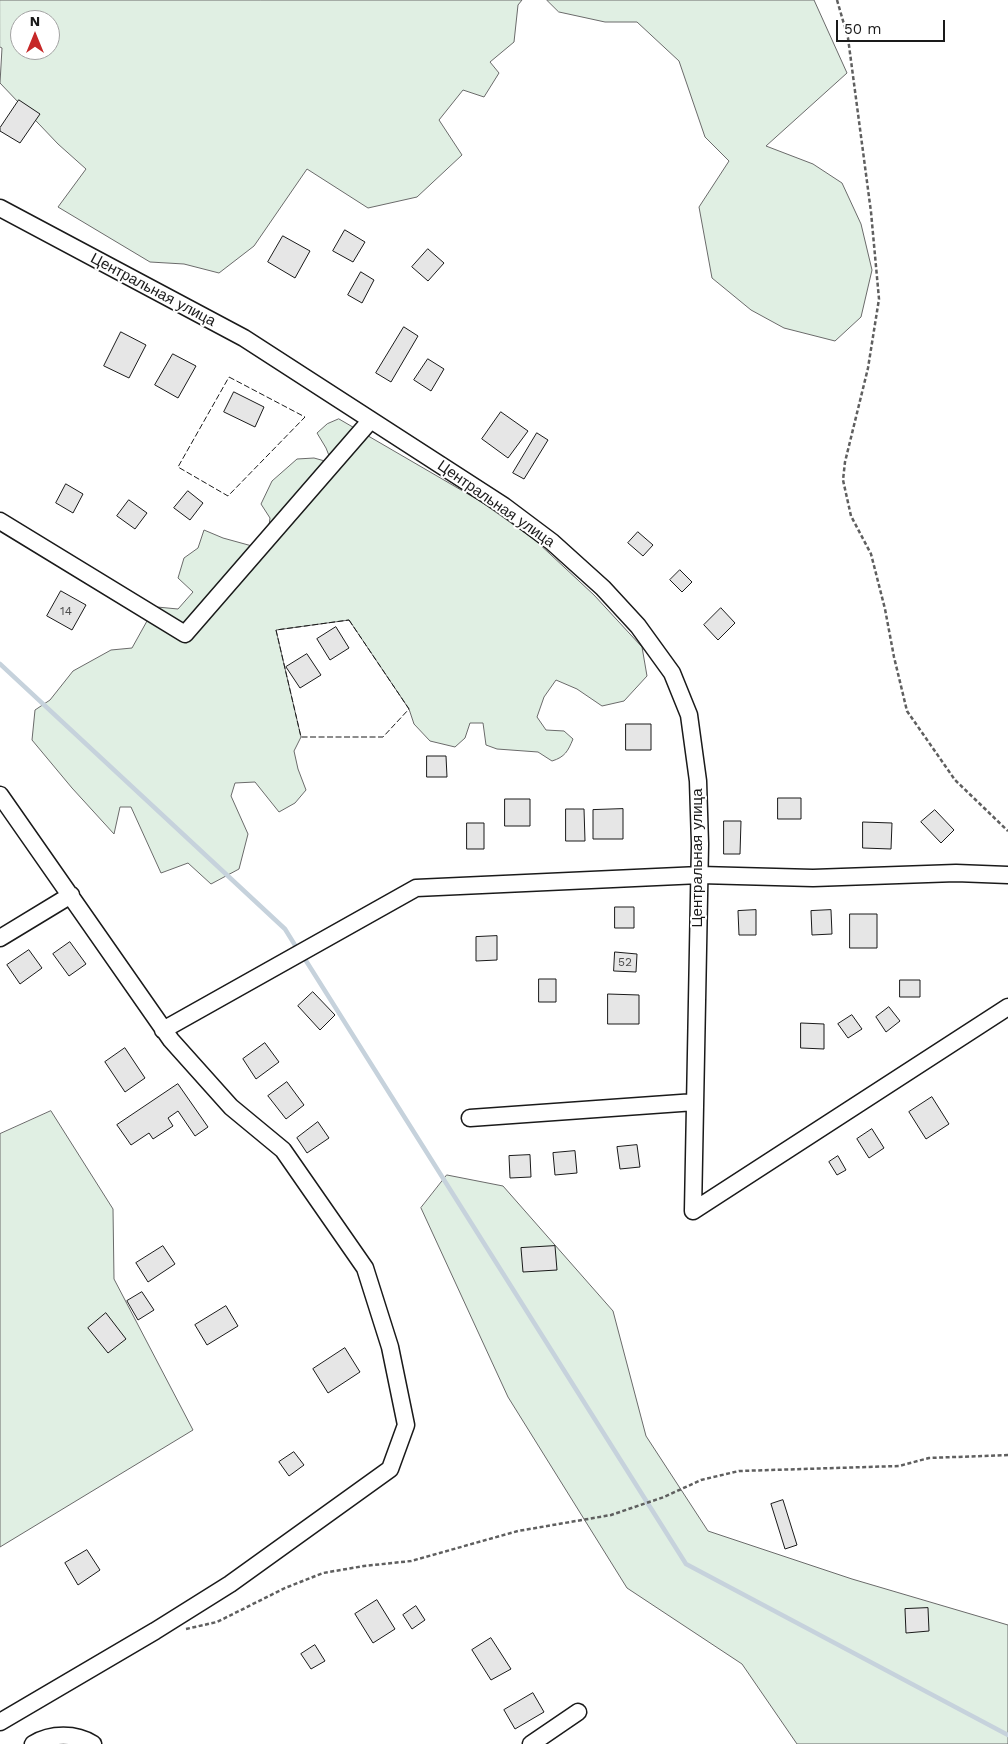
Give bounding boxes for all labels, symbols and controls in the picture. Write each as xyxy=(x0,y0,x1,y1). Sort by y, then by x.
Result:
north arrow xyxy=(10,10,60,60)
scale bar xyxy=(838,10,947,42)
text: N xyxy=(30,13,40,29)
text: 50 m xyxy=(844,20,881,38)
street label: Центральная улица xyxy=(87,249,219,331)
street label: Центральная улица xyxy=(434,457,558,551)
house number: 14 xyxy=(60,604,72,618)
street label: Центральная улица xyxy=(689,789,707,927)
house number: 52 xyxy=(618,955,632,969)

